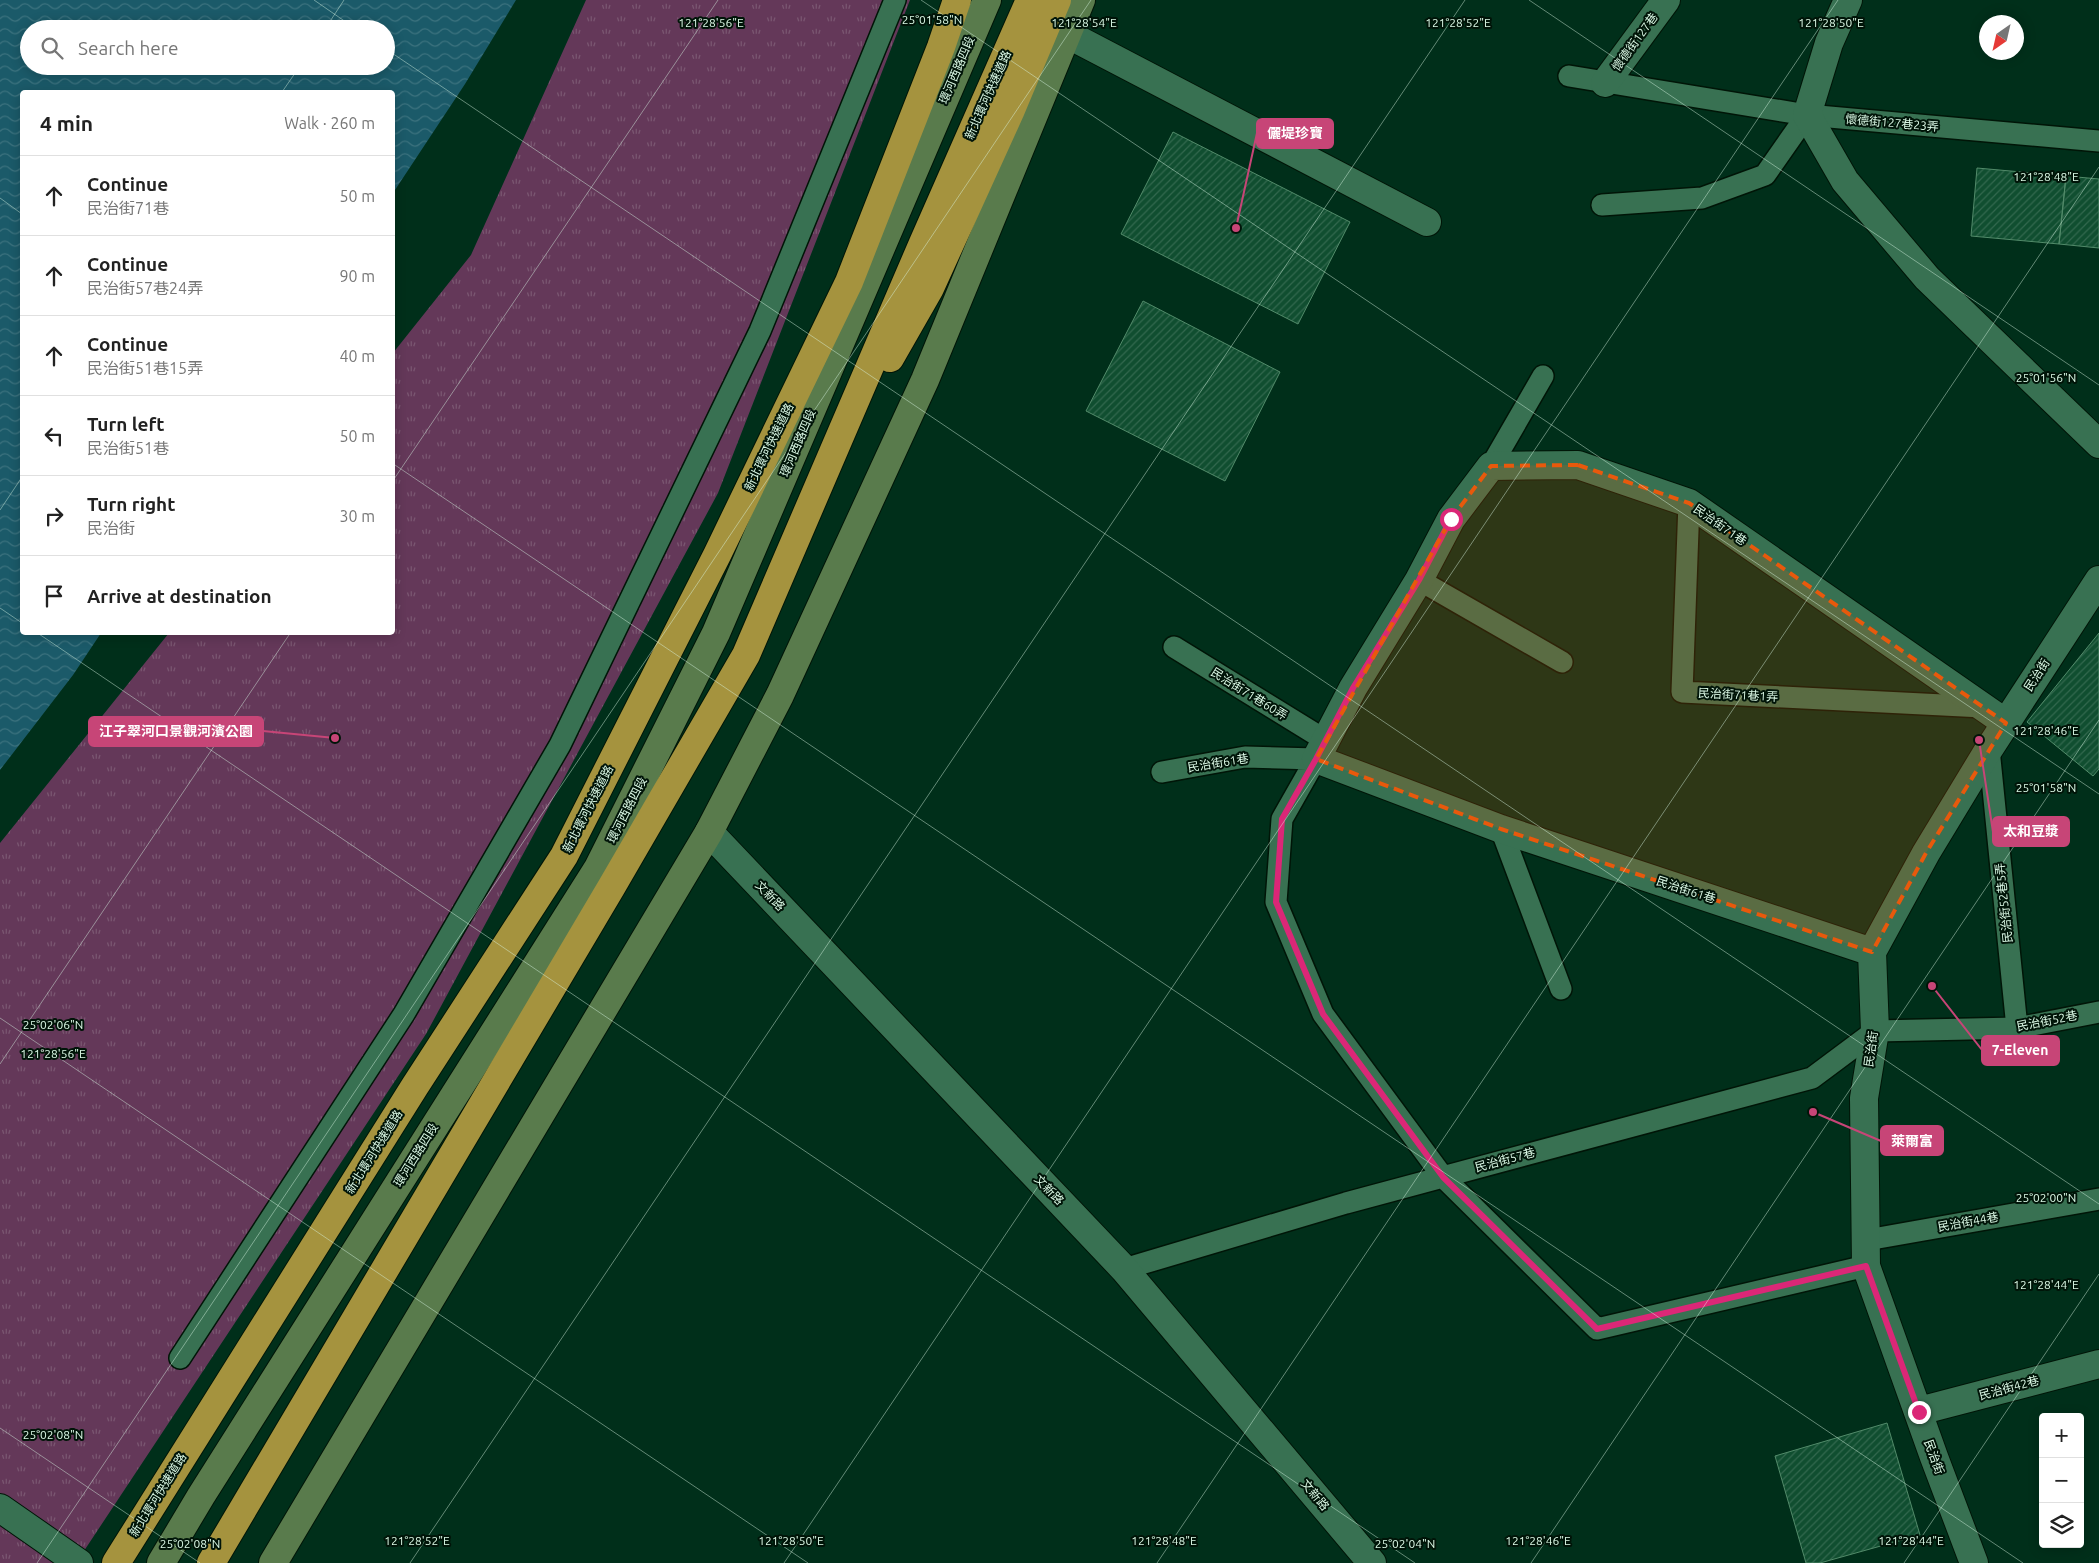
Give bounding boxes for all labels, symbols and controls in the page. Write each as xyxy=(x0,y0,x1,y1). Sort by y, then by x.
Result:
street label: 懷德街127巷 xyxy=(1609,10,1660,73)
text: 25°01'58"N xyxy=(902,13,962,26)
north arrow xyxy=(1979,15,2024,60)
text: 121°28'56"E xyxy=(678,16,744,29)
text: 121°28'54"E xyxy=(1051,16,1117,29)
text: 121°28'52"E xyxy=(1425,16,1491,29)
text: 121°28'50"E xyxy=(1798,16,1864,29)
search box xyxy=(20,20,395,75)
icon: search xyxy=(38,34,66,62)
street label: 環河西路四段 xyxy=(936,34,977,105)
text: Search here xyxy=(78,37,178,59)
street label: 新北環河快速道路 xyxy=(962,48,1013,141)
text: 4 min xyxy=(40,111,93,135)
street label: 懷德街127巷23弄 xyxy=(1845,112,1939,133)
text: Walk · 260 m xyxy=(284,114,375,132)
callout: 儷堤珍寶 xyxy=(1257,119,1333,148)
text: 儷堤珍寶 xyxy=(1267,125,1323,141)
text: 121°28'48"E xyxy=(2013,170,2079,183)
text: Continue xyxy=(87,173,168,195)
icon: ahead xyxy=(40,182,68,210)
text: 50 m xyxy=(339,187,375,205)
text: 民治街71巷 xyxy=(87,199,169,217)
text: Continue xyxy=(87,253,168,275)
icon: ahead xyxy=(40,262,68,290)
text: 90 m xyxy=(339,267,375,285)
text: 民治街57巷24弄 xyxy=(87,279,203,297)
text: Continue xyxy=(87,333,168,355)
icon: ahead xyxy=(40,342,68,370)
text: 40 m xyxy=(339,347,375,365)
text: 民治街51巷15弄 xyxy=(87,359,203,377)
text: 25°01'56"N xyxy=(2016,371,2076,384)
street label: 新北環河快速道路 xyxy=(742,401,795,493)
street label: 環河西路四段 xyxy=(777,407,818,478)
text: Turn left xyxy=(87,413,165,435)
icon: left xyxy=(40,422,68,450)
text: 50 m xyxy=(339,427,375,445)
text: 民治街51巷 xyxy=(87,439,169,457)
text: Turn right xyxy=(87,493,175,515)
icon: right xyxy=(40,502,68,530)
street label: 民治街71巷 xyxy=(1691,502,1749,548)
text: 30 m xyxy=(339,507,375,525)
route start xyxy=(1440,508,1463,531)
text: 民治街 xyxy=(87,519,135,537)
icon: arrive xyxy=(40,582,68,610)
text: Arrive at destination xyxy=(87,585,272,607)
street label: 民治街 xyxy=(2021,656,2052,693)
street label: 民治街71巷60弄 xyxy=(1209,665,1290,722)
street label: 民治街71巷1弄 xyxy=(1698,686,1778,703)
callout: 江子翠河口景觀河濱公園 xyxy=(89,717,263,746)
text: 江子翠河口景觀河濱公園 xyxy=(99,723,253,739)
text: 121°28'46"E xyxy=(2013,724,2079,737)
street label: 民治街61巷 xyxy=(1187,751,1249,774)
street label: 新北環河快速道路 xyxy=(560,763,615,854)
street label: 環河西路四段 xyxy=(604,775,649,845)
text: 25°01'58"N xyxy=(2016,781,2076,794)
callout: 太和豆漿 xyxy=(1993,817,2069,846)
text: 太和豆漿 xyxy=(2003,823,2059,839)
street label: 民治街52巷5弄 xyxy=(1993,862,2014,944)
street label: 民治街61巷 xyxy=(1655,874,1717,905)
street label: 文新路 xyxy=(753,878,788,913)
street label: 民治街52巷 xyxy=(2015,1008,2078,1033)
text: 25°02'06"N xyxy=(23,1018,83,1031)
street label: 民治街 xyxy=(1862,1030,1879,1068)
callout: 7-Eleven xyxy=(1982,1036,2059,1065)
text: 7-Eleven xyxy=(1992,1042,2048,1058)
text: 121°28'56"E xyxy=(20,1047,86,1060)
street label: 新北環河快速道路 xyxy=(343,1108,405,1196)
street label: 環河西路四段 xyxy=(391,1121,440,1189)
callout: 萊爾富 xyxy=(1881,1126,1943,1155)
text: 萊爾富 xyxy=(1891,1133,1933,1149)
street label: 民治街57巷 xyxy=(1473,1145,1536,1174)
street label: 文新路 xyxy=(1032,1172,1067,1207)
text: 25°02'00"N xyxy=(2016,1191,2076,1204)
street label: 民治街44巷 xyxy=(1936,1210,1999,1233)
text: 121°28'44"E xyxy=(2013,1278,2079,1291)
street label: 民治街42巷 xyxy=(1977,1373,2040,1402)
route end xyxy=(1908,1401,1931,1424)
map controls xyxy=(2039,1413,2084,1548)
button: + xyxy=(2039,1413,2084,1458)
text: 25°02'08"N xyxy=(23,1428,83,1441)
street label: 民治街 xyxy=(1922,1438,1947,1476)
street label: 新北環河快速道路 xyxy=(127,1451,189,1539)
button: − xyxy=(2039,1458,2084,1503)
street label: 文新路 xyxy=(1299,1477,1332,1513)
button: layers xyxy=(2039,1503,2084,1548)
text: 121°28'52"E xyxy=(384,1534,450,1547)
text: 121°28'50"E xyxy=(758,1534,824,1547)
text: 121°28'48"E xyxy=(1131,1534,1197,1547)
text: 121°28'46"E xyxy=(1505,1534,1571,1547)
text: 121°28'44"E xyxy=(1878,1534,1944,1547)
text: 25°02'08"N xyxy=(160,1537,220,1550)
text: 25°02'04"N xyxy=(1375,1537,1435,1550)

